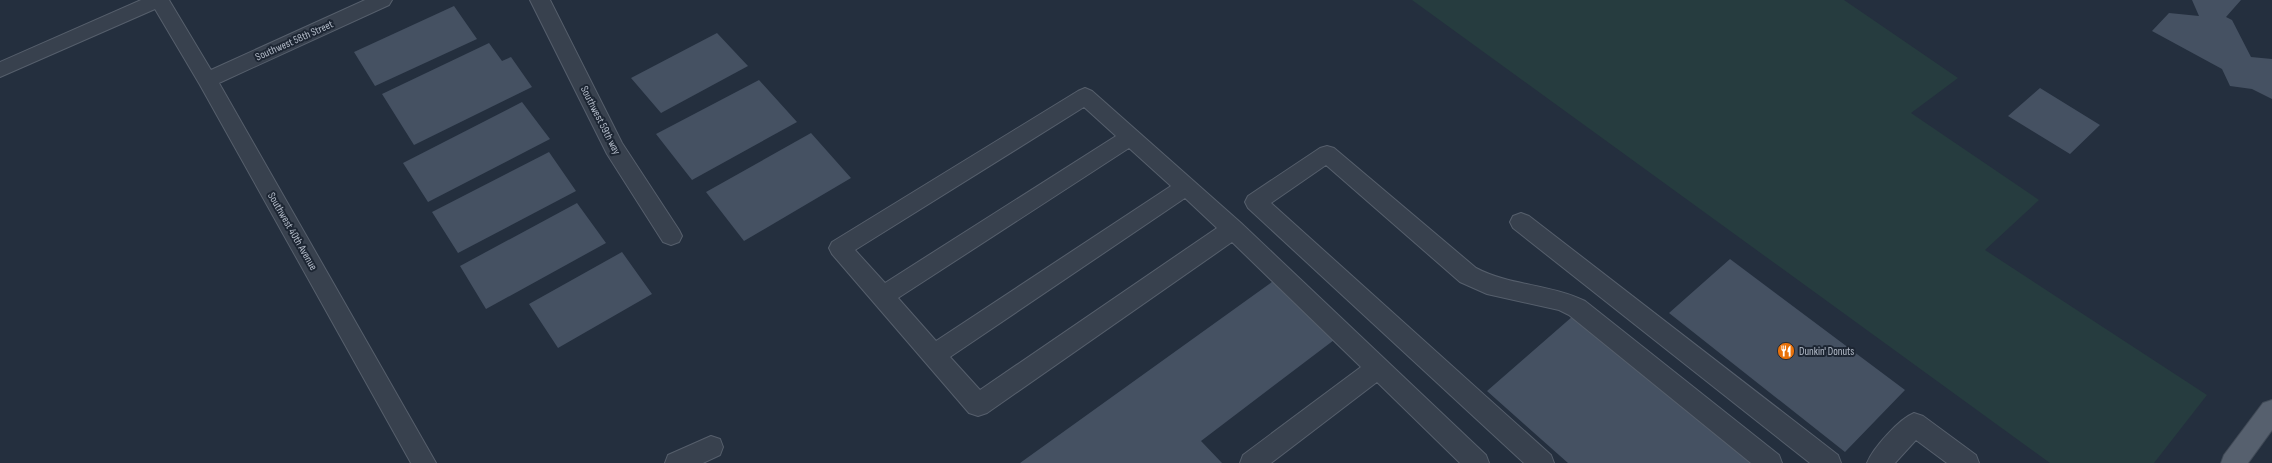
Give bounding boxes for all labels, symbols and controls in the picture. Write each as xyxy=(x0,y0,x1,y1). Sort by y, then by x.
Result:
street label: Southwest 58th Street xyxy=(253,17,336,63)
street label: Southwest 59th way xyxy=(578,84,624,157)
street label: Southwest 40th Avenue xyxy=(265,190,320,272)
restaurant icon: Dunkin' Donuts xyxy=(1776,341,1796,361)
place label: Dunkin' Donuts xyxy=(1799,345,1854,358)

